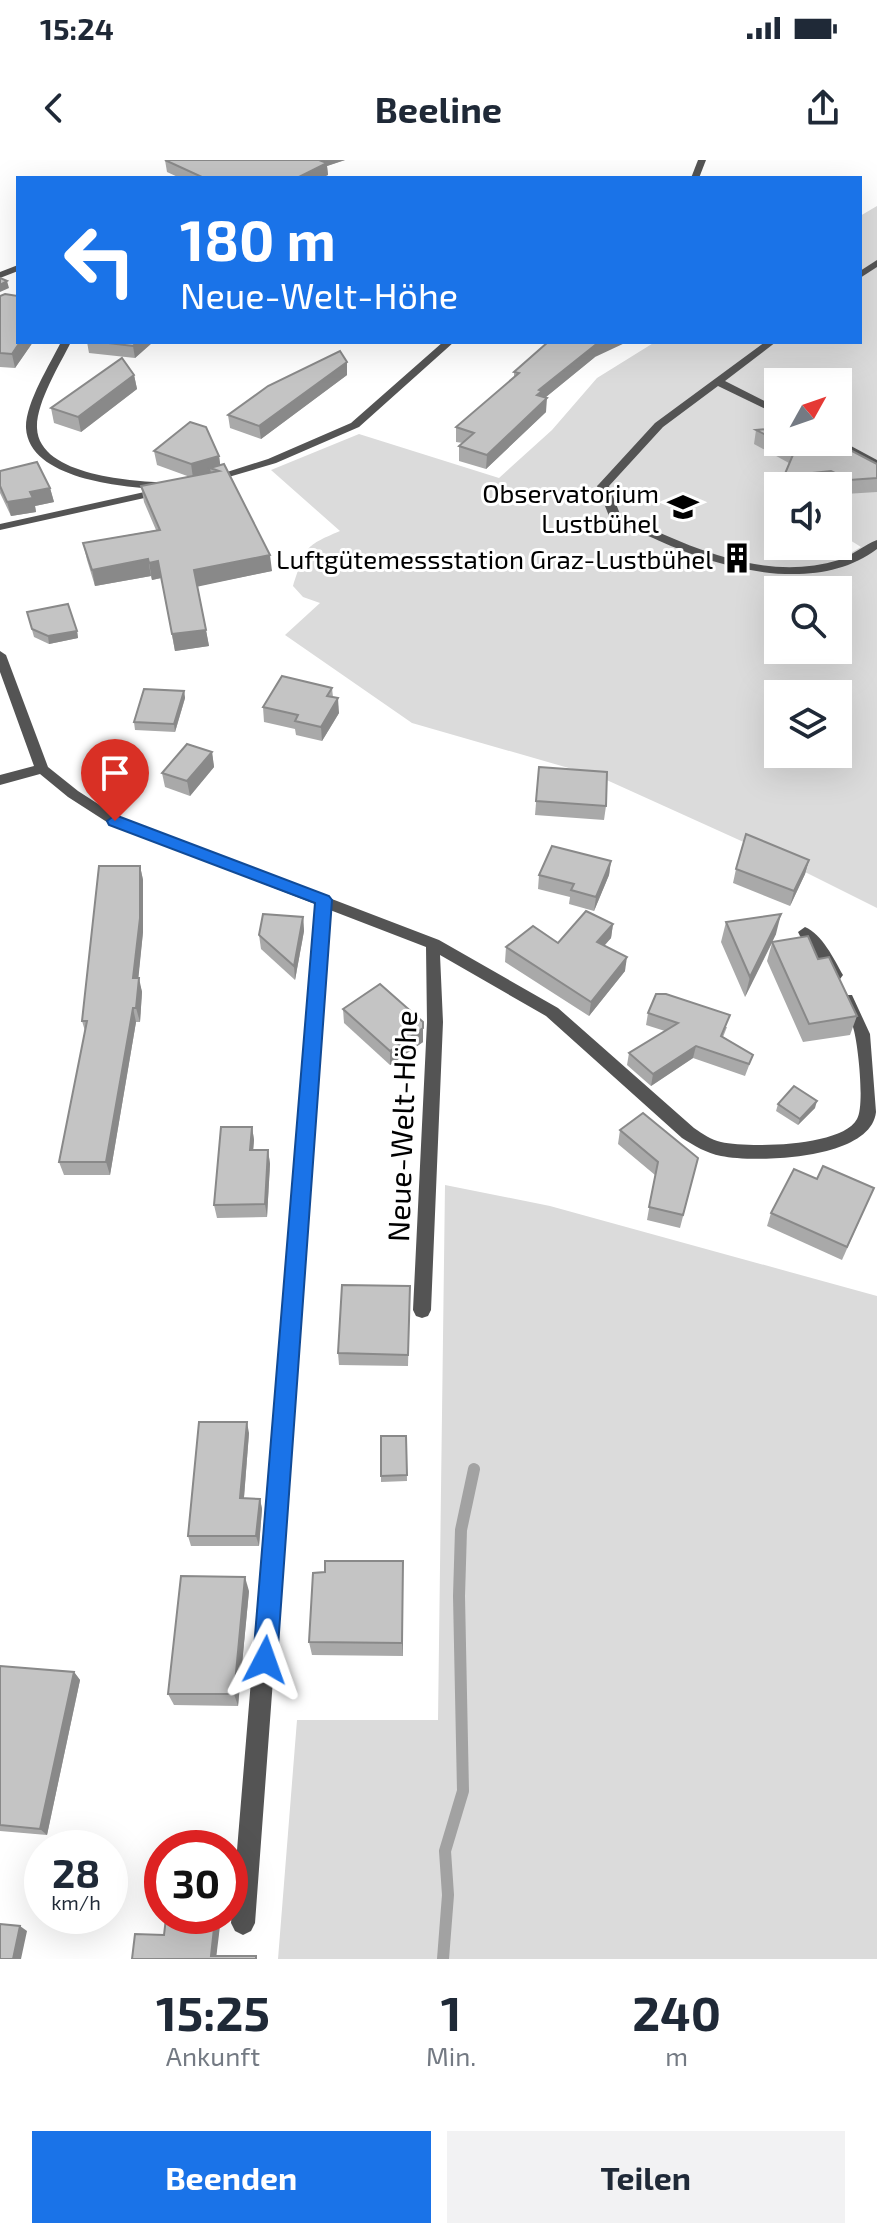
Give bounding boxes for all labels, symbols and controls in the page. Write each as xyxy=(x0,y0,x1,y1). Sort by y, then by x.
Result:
text: 15:24 xyxy=(40,10,114,46)
icon: back xyxy=(32,86,76,130)
icon: share xyxy=(801,86,845,130)
text: Beeline xyxy=(375,87,502,130)
text: 180 m xyxy=(180,205,336,272)
icon: left xyxy=(48,208,152,312)
text: Neue-Welt-Höhe xyxy=(180,273,458,316)
north arrow xyxy=(764,368,852,456)
map controls xyxy=(764,368,852,768)
button: sound xyxy=(764,472,852,560)
place label: Observatorium Lustbühel xyxy=(482,477,659,538)
school or university icon: Observatorium Lustbühel xyxy=(666,490,700,524)
building icon: Luftgütemessstation Graz-Lustbühel xyxy=(720,541,754,575)
place label: Luftgütemessstation Graz-Lustbühel xyxy=(276,543,713,574)
button: search xyxy=(764,576,852,664)
button: layers xyxy=(764,680,852,768)
pin xyxy=(81,739,149,821)
icon: arrive xyxy=(93,751,137,795)
street label: Neue-Welt-Höhe xyxy=(379,1010,423,1242)
position arrow xyxy=(223,1618,307,1702)
speed limit sign: 30 xyxy=(144,1830,248,1934)
text: 28 xyxy=(52,1848,100,1896)
text: km/h xyxy=(51,1890,101,1914)
text: 15:25 xyxy=(156,1983,270,2041)
text: 1 xyxy=(441,1983,461,2041)
text: 240 xyxy=(632,1983,721,2041)
text: Ankunft xyxy=(166,2040,260,2071)
text: Min. xyxy=(426,2040,476,2071)
text: m xyxy=(665,2040,688,2071)
button: Beenden xyxy=(32,2131,431,2223)
button: Teilen xyxy=(447,2131,845,2223)

